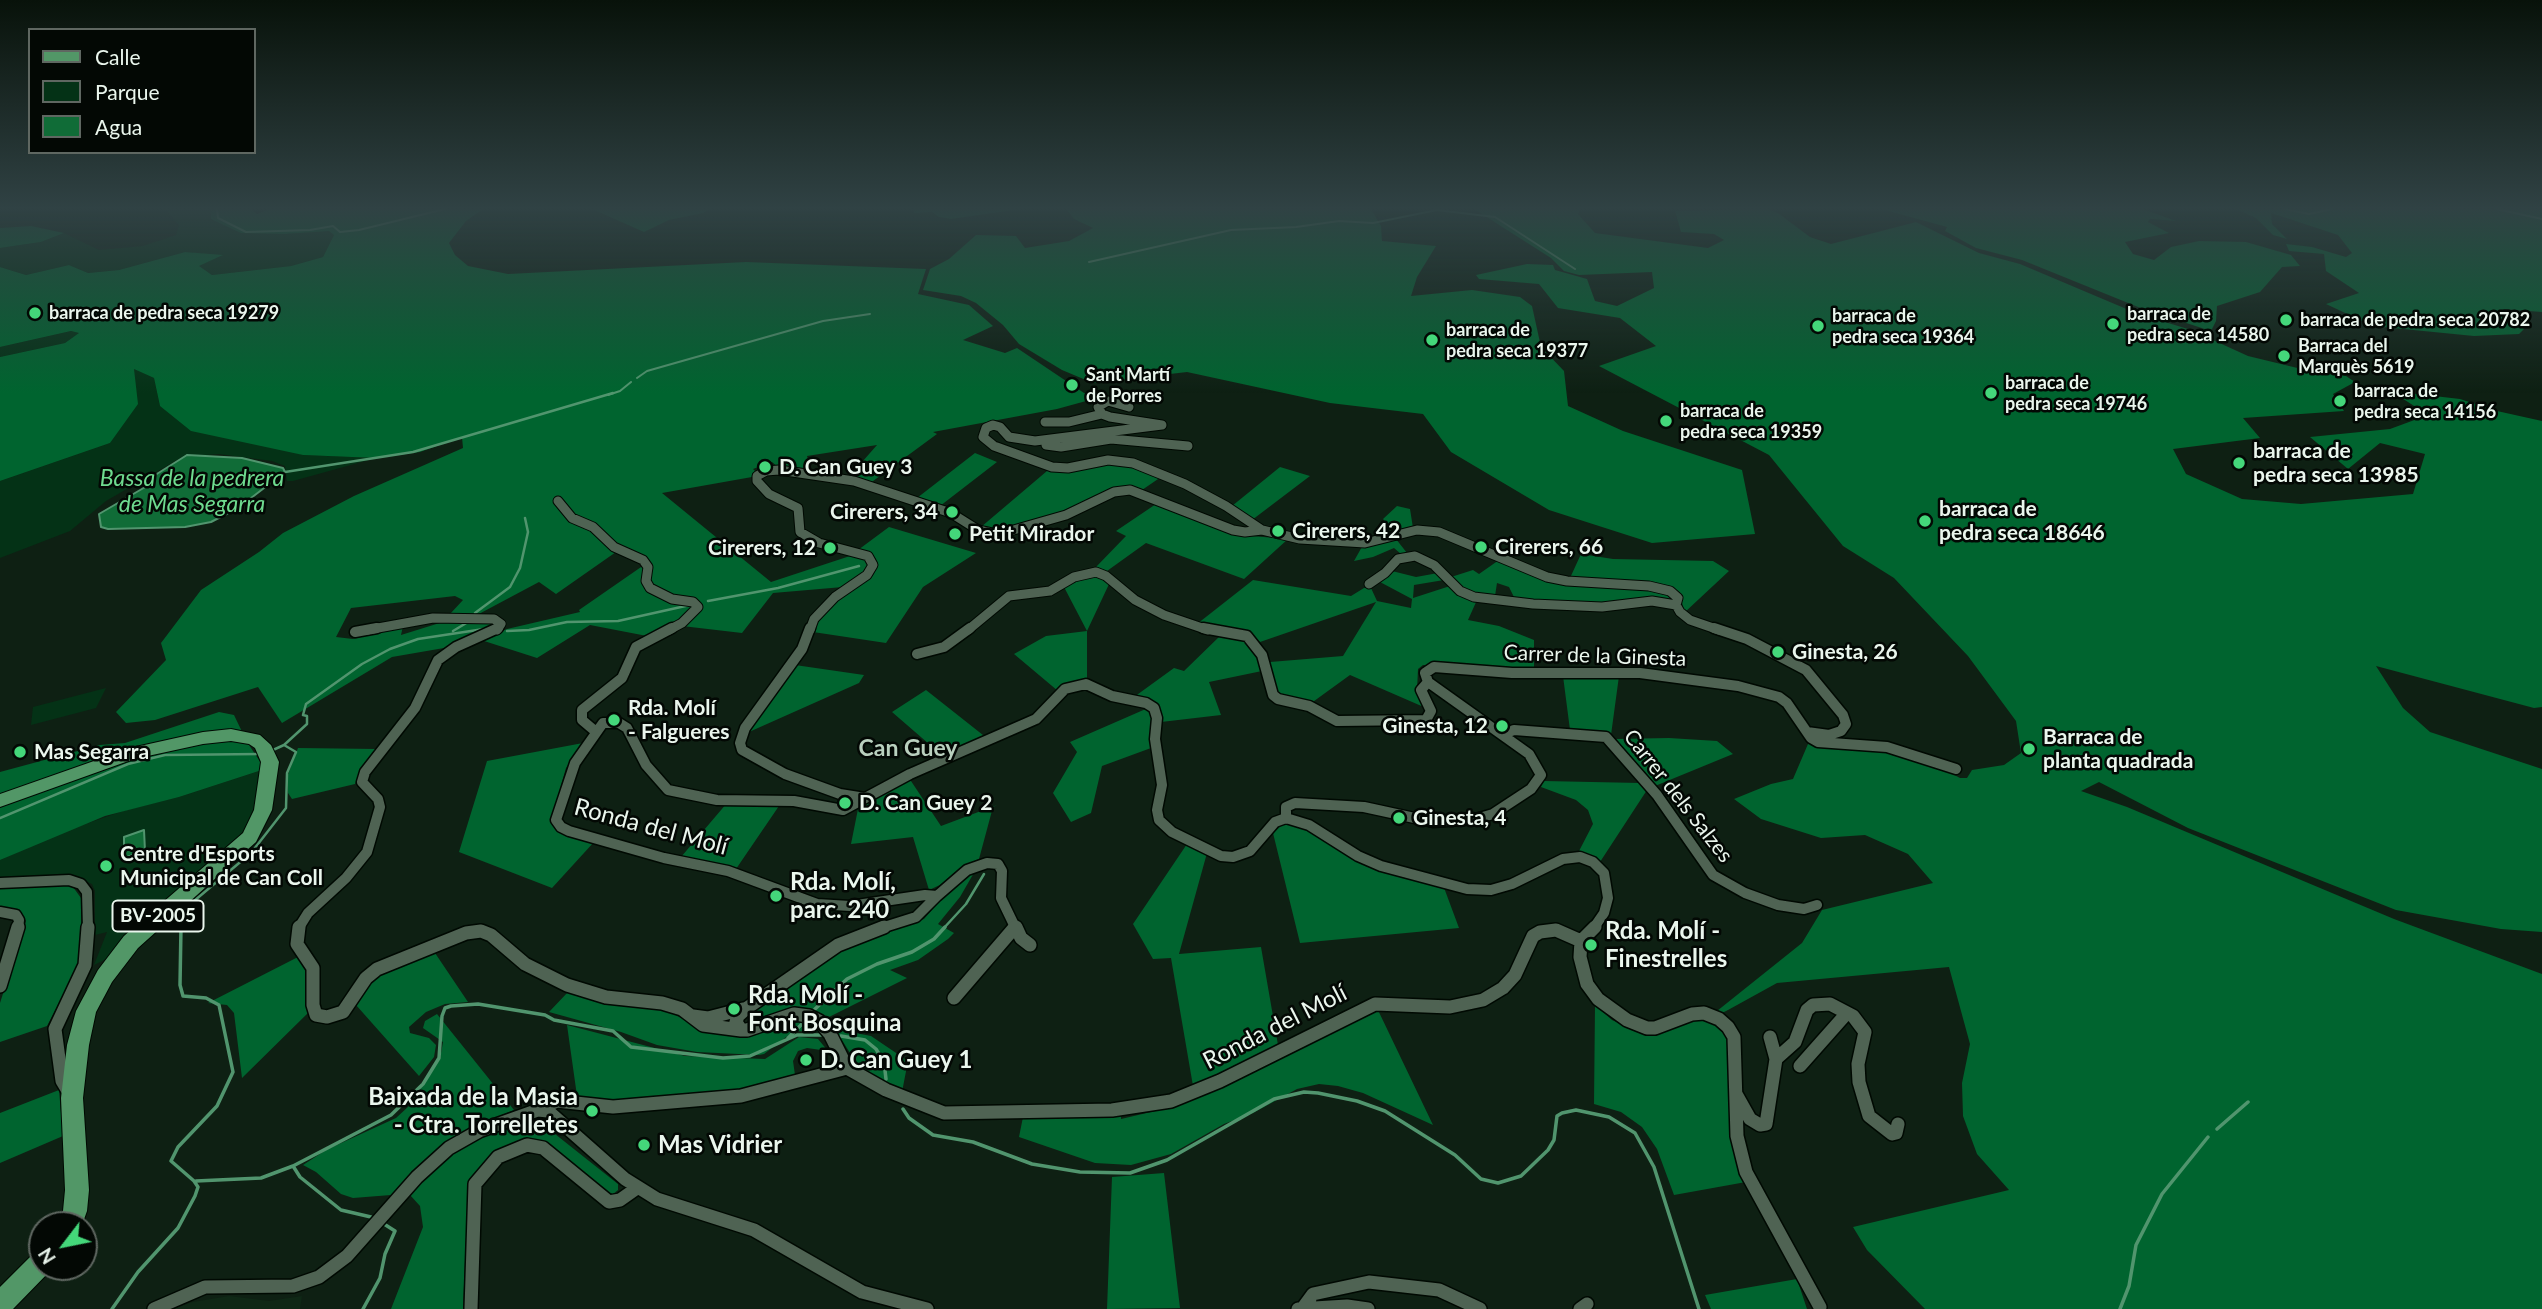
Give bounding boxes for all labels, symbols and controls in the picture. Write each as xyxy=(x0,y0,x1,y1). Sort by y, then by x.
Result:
legend xyxy=(28,28,256,154)
text: Calle xyxy=(95,44,140,69)
text: Parque xyxy=(95,79,160,104)
text: Agua xyxy=(95,114,142,139)
place label: barraca de pedra seca 19279 xyxy=(49,302,279,324)
place label: barraca de pedra seca 14580 xyxy=(2127,303,2269,346)
marker: barraca de pedra seca 19279 xyxy=(27,305,43,321)
place label: barraca de pedra seca 19364 xyxy=(1832,305,1974,348)
place label: barraca de pedra seca 20782 xyxy=(2300,309,2530,331)
marker: barraca de pedra seca 20782 xyxy=(2278,312,2294,328)
marker: barraca de pedra seca 14580 xyxy=(2105,316,2121,332)
marker: barraca de pedra seca 19364 xyxy=(1810,318,1826,334)
place label: barraca de pedra seca 19377 xyxy=(1446,319,1588,362)
marker: barraca de pedra seca 19377 xyxy=(1424,332,1440,348)
place label: Barraca del Marquès 5619 xyxy=(2298,335,2414,378)
marker: Barraca del Marquès 5619 xyxy=(2276,348,2292,364)
place label: Sant Martí de Porres xyxy=(1086,364,1170,406)
place label: barraca de pedra seca 19746 xyxy=(2005,372,2147,414)
marker: Sant Martí de Porres xyxy=(1064,377,1080,393)
place label: barraca de pedra seca 14156 xyxy=(2354,380,2496,422)
marker: barraca de pedra seca 19746 xyxy=(1983,385,1999,401)
marker: barraca de pedra seca 14156 xyxy=(2332,393,2348,409)
place label: barraca de pedra seca 19359 xyxy=(1680,400,1822,442)
marker: barraca de pedra seca 19359 xyxy=(1658,413,1674,429)
place label: barraca de pedra seca 13985 xyxy=(2253,438,2419,488)
place label: D. Can Guey 3 xyxy=(779,454,912,480)
marker: barraca de pedra seca 13985 xyxy=(2231,455,2247,471)
marker: D. Can Guey 3 xyxy=(757,459,773,475)
water label: Bassa de la pedrera de Mas Segarra xyxy=(100,465,284,519)
place label: barraca de pedra seca 18646 xyxy=(1939,496,2105,546)
place label: Cirerers, 34 xyxy=(830,499,938,525)
marker: Cirerers, 34 xyxy=(944,504,960,520)
marker: barraca de pedra seca 18646 xyxy=(1917,513,1933,529)
place label: Cirerers, 42 xyxy=(1292,518,1400,544)
place label: Petit Mirador xyxy=(969,521,1094,547)
marker: Cirerers, 42 xyxy=(1270,523,1286,539)
marker: Petit Mirador xyxy=(947,526,963,542)
place label: Cirerers, 66 xyxy=(1495,534,1603,560)
place label: Cirerers, 12 xyxy=(708,535,816,561)
marker: Cirerers, 66 xyxy=(1473,539,1489,555)
marker: Cirerers, 12 xyxy=(822,540,838,556)
place label: Ginesta, 26 xyxy=(1792,639,1898,665)
street label: Carrer de la Ginesta xyxy=(1503,640,1687,672)
marker: Ginesta, 26 xyxy=(1770,644,1786,660)
place label: Rda. Molí - Falgueres xyxy=(628,695,729,745)
marker: Rda. Molí - Falgueres xyxy=(606,712,622,728)
place label: Ginesta, 12 xyxy=(1382,713,1488,739)
marker: Ginesta, 12 xyxy=(1494,718,1510,734)
street label: Carrer dels Salzes xyxy=(1618,724,1738,868)
place label: Barraca de planta quadrada xyxy=(2043,724,2193,774)
district label: Can Guey xyxy=(858,735,958,763)
place label: Mas Segarra xyxy=(34,739,149,765)
marker: Barraca de planta quadrada xyxy=(2021,741,2037,757)
marker: Mas Segarra xyxy=(12,744,28,760)
place label: D. Can Guey 2 xyxy=(859,790,992,816)
street label: Ronda del Molí xyxy=(571,793,731,861)
marker: D. Can Guey 2 xyxy=(837,795,853,811)
place label: Ginesta, 4 xyxy=(1413,805,1506,831)
marker: Ginesta, 4 xyxy=(1391,810,1407,826)
place label: Centre d'Esports Municipal de Can Coll xyxy=(120,841,323,891)
marker: Centre d'Esports Municipal de Can Coll xyxy=(98,858,114,874)
place label: Rda. Molí, parc. 240 xyxy=(790,868,896,924)
marker: Rda. Molí, parc. 240 xyxy=(768,888,784,904)
road number: BV-2005 xyxy=(113,900,204,932)
place label: Rda. Molí - Finestrelles xyxy=(1605,917,1727,973)
marker: Rda. Molí - Finestrelles xyxy=(1583,937,1599,953)
street label: Ronda del Molí xyxy=(1198,978,1352,1076)
place label: Rda. Molí - Font Bosquina xyxy=(748,981,901,1037)
marker: Rda. Molí - Font Bosquina xyxy=(726,1001,742,1017)
place label: D. Can Guey 1 xyxy=(820,1046,972,1074)
marker: D. Can Guey 1 xyxy=(798,1052,814,1068)
place label: Baixada de la Masia - Ctra. Torrelletes xyxy=(368,1083,578,1139)
marker: Baixada de la Masia - Ctra. Torrelletes xyxy=(584,1103,600,1119)
place label: Mas Vidrier xyxy=(658,1131,782,1159)
marker: Mas Vidrier xyxy=(636,1137,652,1153)
north arrow xyxy=(28,1211,98,1281)
text: N xyxy=(33,1244,60,1269)

